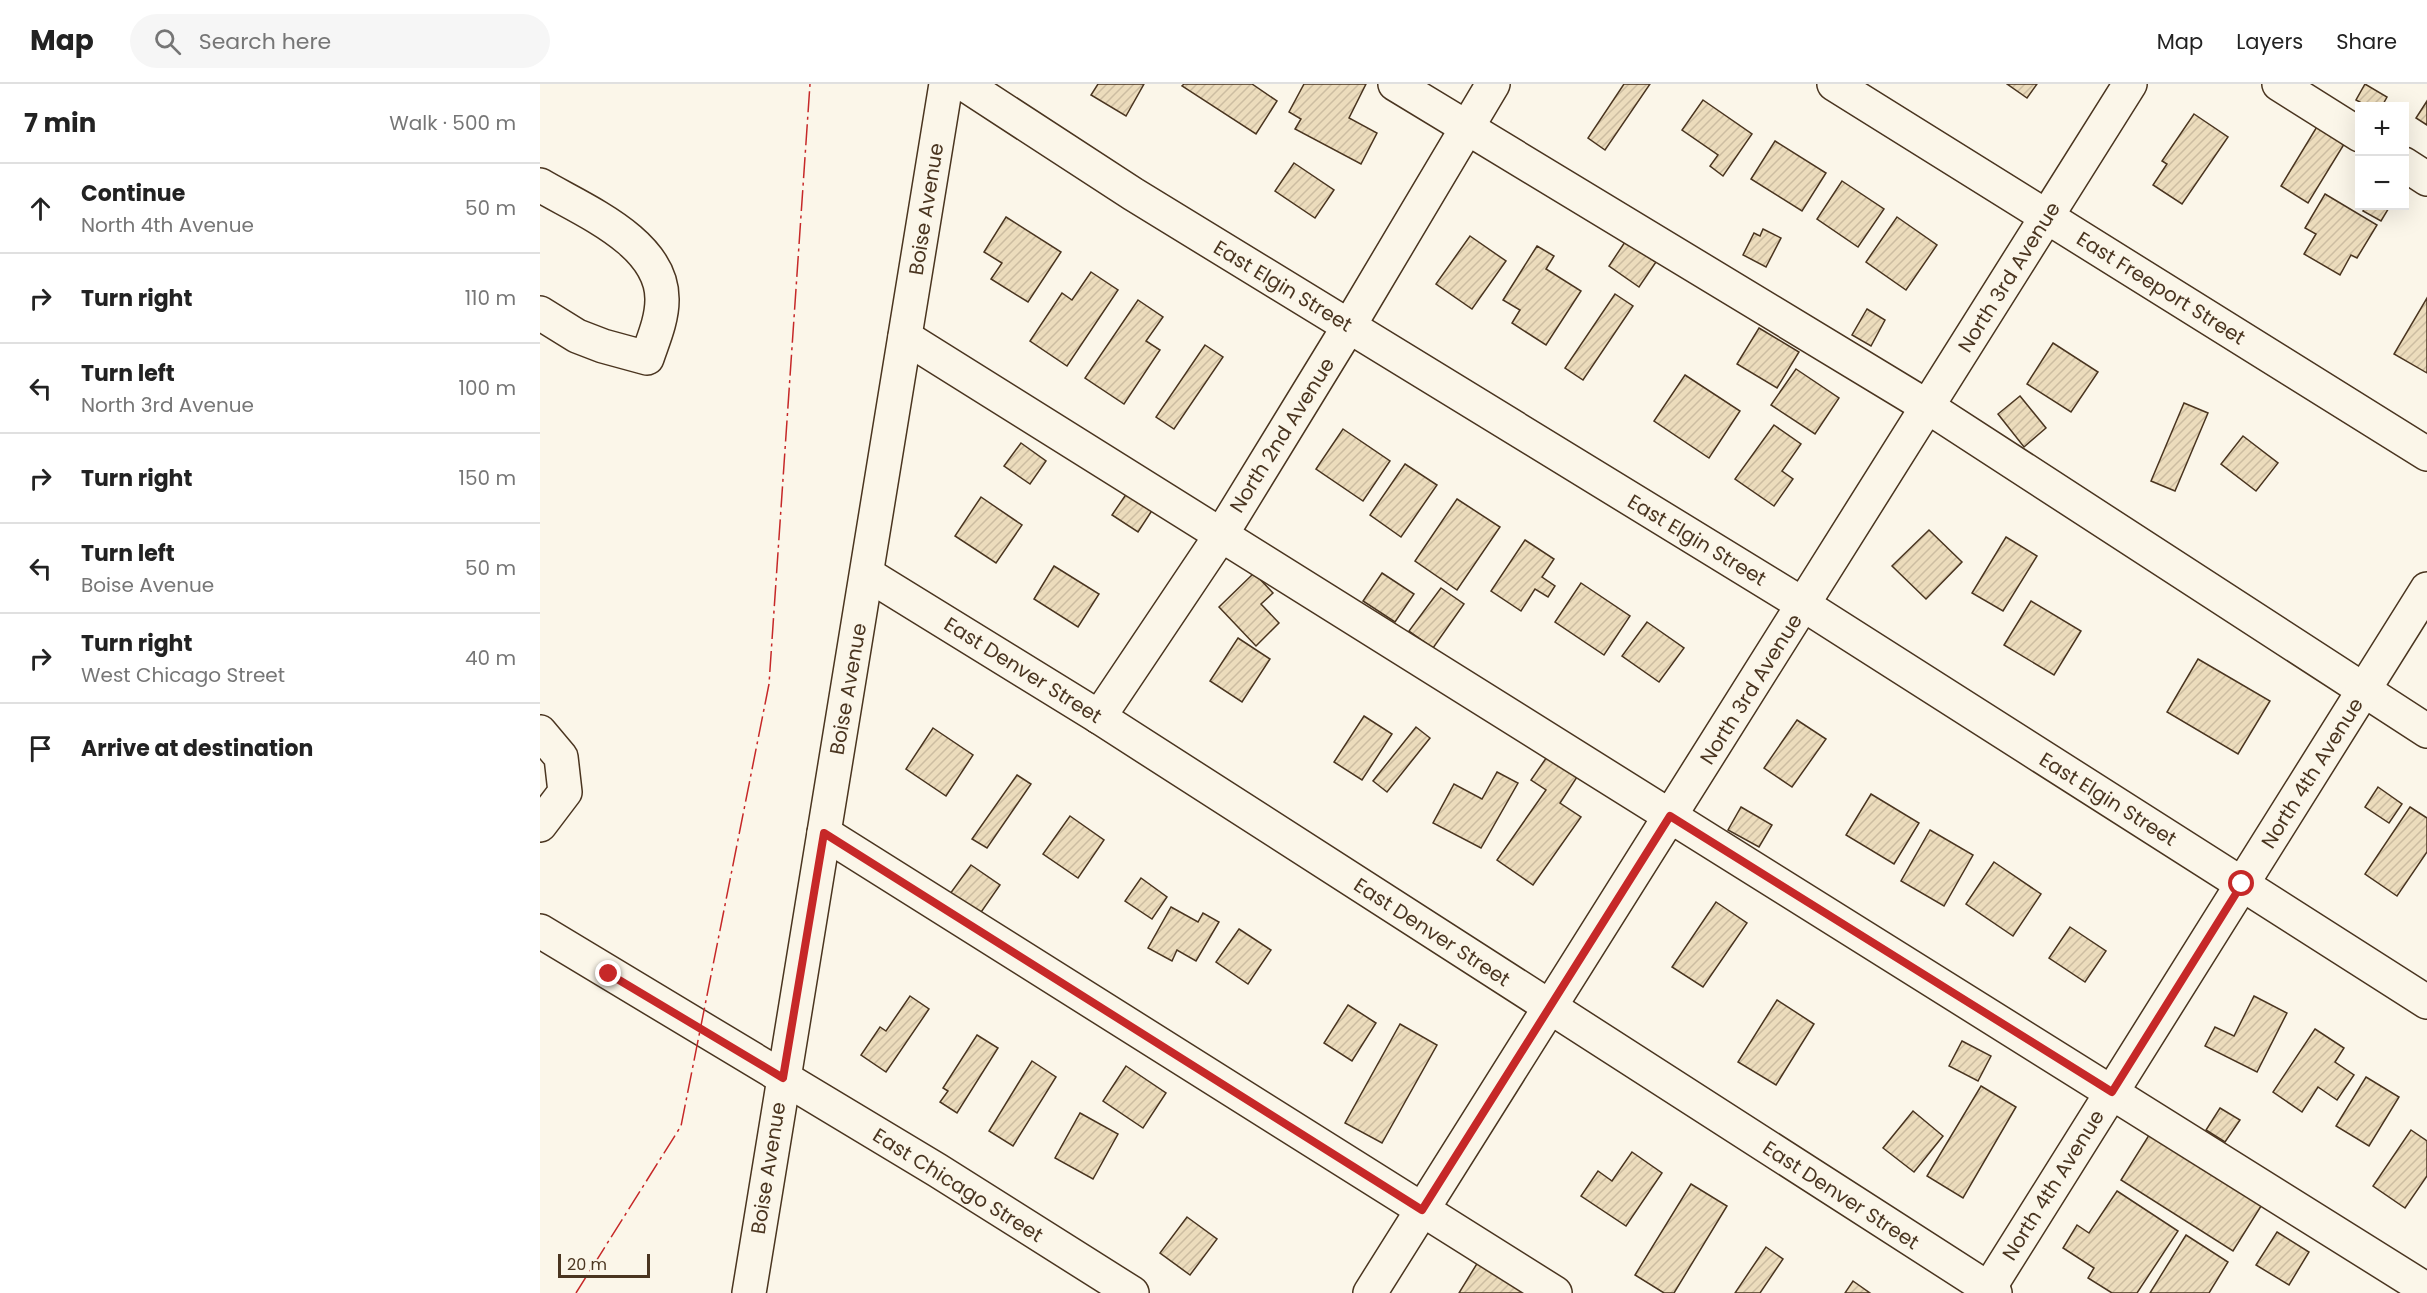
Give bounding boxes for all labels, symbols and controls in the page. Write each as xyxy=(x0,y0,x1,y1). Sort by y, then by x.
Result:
search box xyxy=(130,14,550,68)
text: Map xyxy=(30,21,94,60)
icon: search xyxy=(151,25,184,58)
text: Search here xyxy=(199,26,331,57)
text: Map xyxy=(2157,27,2203,56)
text: Layers xyxy=(2236,27,2303,56)
text: Share xyxy=(2336,27,2397,56)
map controls xyxy=(2355,102,2409,210)
button: + xyxy=(2355,102,2409,156)
text: 7 min xyxy=(24,105,96,141)
text: Walk · 500 m xyxy=(389,109,516,137)
street label: Boise Avenue xyxy=(902,141,950,277)
button: − xyxy=(2355,156,2409,210)
text: Continue xyxy=(81,178,185,209)
icon: ahead xyxy=(24,192,57,225)
text: 50 m xyxy=(465,194,516,222)
street label: North 3rd Avenue xyxy=(1951,196,2067,358)
text: North 4th Avenue xyxy=(81,211,254,239)
street label: East Freeport Street xyxy=(2071,225,2251,351)
street label: East Elgin Street xyxy=(1208,234,1358,338)
icon: right xyxy=(24,282,57,315)
text: Turn right xyxy=(81,283,192,314)
text: 110 m xyxy=(465,284,516,312)
street label: North 2nd Avenue xyxy=(1223,352,1341,518)
text: Turn left xyxy=(81,358,175,389)
icon: left xyxy=(24,372,57,405)
text: 100 m xyxy=(459,374,516,402)
text: North 3rd Avenue xyxy=(81,391,254,419)
icon: right xyxy=(24,462,57,495)
text: Turn right xyxy=(81,463,192,494)
text: 150 m xyxy=(459,464,516,492)
street label: East Elgin Street xyxy=(1622,488,1772,592)
text: Turn left xyxy=(81,538,175,569)
icon: left xyxy=(24,552,57,585)
text: 50 m xyxy=(465,554,516,582)
text: Boise Avenue xyxy=(81,571,214,599)
street label: North 3rd Avenue xyxy=(1693,608,1809,770)
street label: East Denver Street xyxy=(939,610,1107,730)
street label: Boise Avenue xyxy=(823,621,873,757)
text: Turn right xyxy=(81,628,192,659)
icon: right xyxy=(24,642,57,675)
text: 40 m xyxy=(465,644,516,672)
text: West Chicago Street xyxy=(81,661,285,689)
street label: North 4th Avenue xyxy=(2254,692,2370,854)
icon: arrive xyxy=(24,732,57,765)
text: Arrive at destination xyxy=(81,733,313,764)
street label: East Elgin Street xyxy=(2034,745,2182,853)
route start xyxy=(2228,870,2254,896)
street label: East Denver Street xyxy=(1348,871,1516,993)
route end xyxy=(595,960,621,986)
street label: Boise Avenue xyxy=(744,1100,792,1236)
street label: North 4th Avenue xyxy=(1995,1104,2111,1266)
street label: East Chicago Street xyxy=(868,1121,1048,1249)
street label: East Denver Street xyxy=(1757,1134,1925,1256)
scale bar xyxy=(558,1251,650,1278)
text: 20 m xyxy=(567,1253,607,1276)

